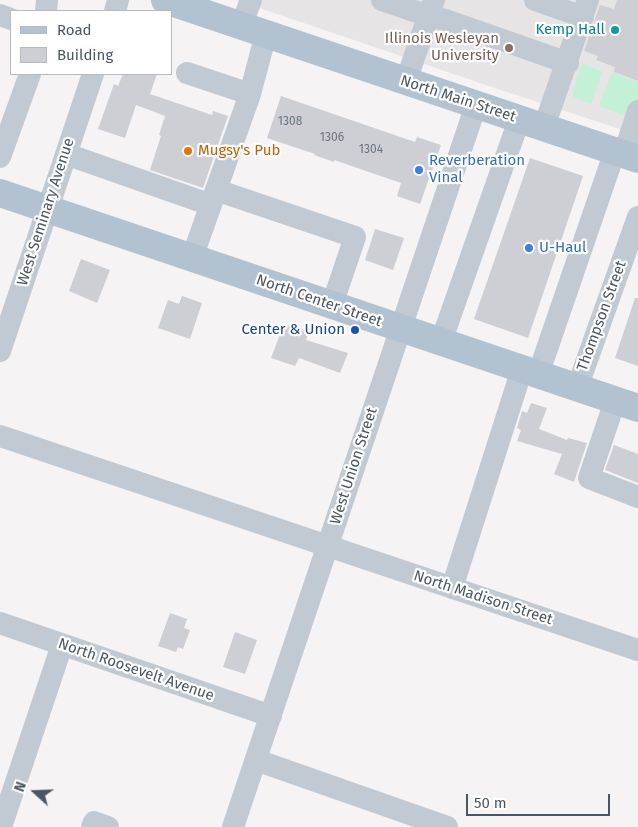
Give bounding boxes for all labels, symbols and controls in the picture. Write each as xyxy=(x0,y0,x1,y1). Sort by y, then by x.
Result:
legend xyxy=(10,10,172,75)
text: Road xyxy=(57,21,92,39)
place label: Kemp Hall xyxy=(535,21,605,39)
marker: Kemp Hall xyxy=(609,24,621,36)
place label: Illinois Wesleyan University xyxy=(385,30,499,65)
marker: Illinois Wesleyan University xyxy=(503,42,515,54)
text: Building xyxy=(57,46,113,64)
street label: North Main Street xyxy=(398,72,518,126)
house number: 1308 xyxy=(278,115,302,129)
house number: 1306 xyxy=(320,131,344,145)
street label: West Seminary Avenue xyxy=(14,136,78,288)
place label: Mugsy's Pub xyxy=(198,142,280,160)
house number: 1304 xyxy=(359,143,383,157)
marker: Mugsy's Pub xyxy=(182,145,194,157)
place label: Reverberation Vinal xyxy=(429,152,525,187)
marker: Reverberation Vinal xyxy=(413,164,425,176)
place label: U-Haul xyxy=(539,239,586,257)
marker: U-Haul xyxy=(523,242,535,254)
street label: Thompson Street xyxy=(574,258,630,374)
street label: North Center Street xyxy=(254,271,384,331)
place label: Center & Union xyxy=(241,321,345,339)
marker: Center & Union xyxy=(349,324,361,336)
street label: West Union Street xyxy=(327,405,381,527)
street label: North Madison Street xyxy=(411,567,555,629)
street label: North Roosevelt Avenue xyxy=(56,635,216,705)
north arrow xyxy=(10,767,60,817)
text: N xyxy=(11,779,30,794)
scale bar xyxy=(468,784,612,816)
text: 50 m xyxy=(474,794,507,812)

